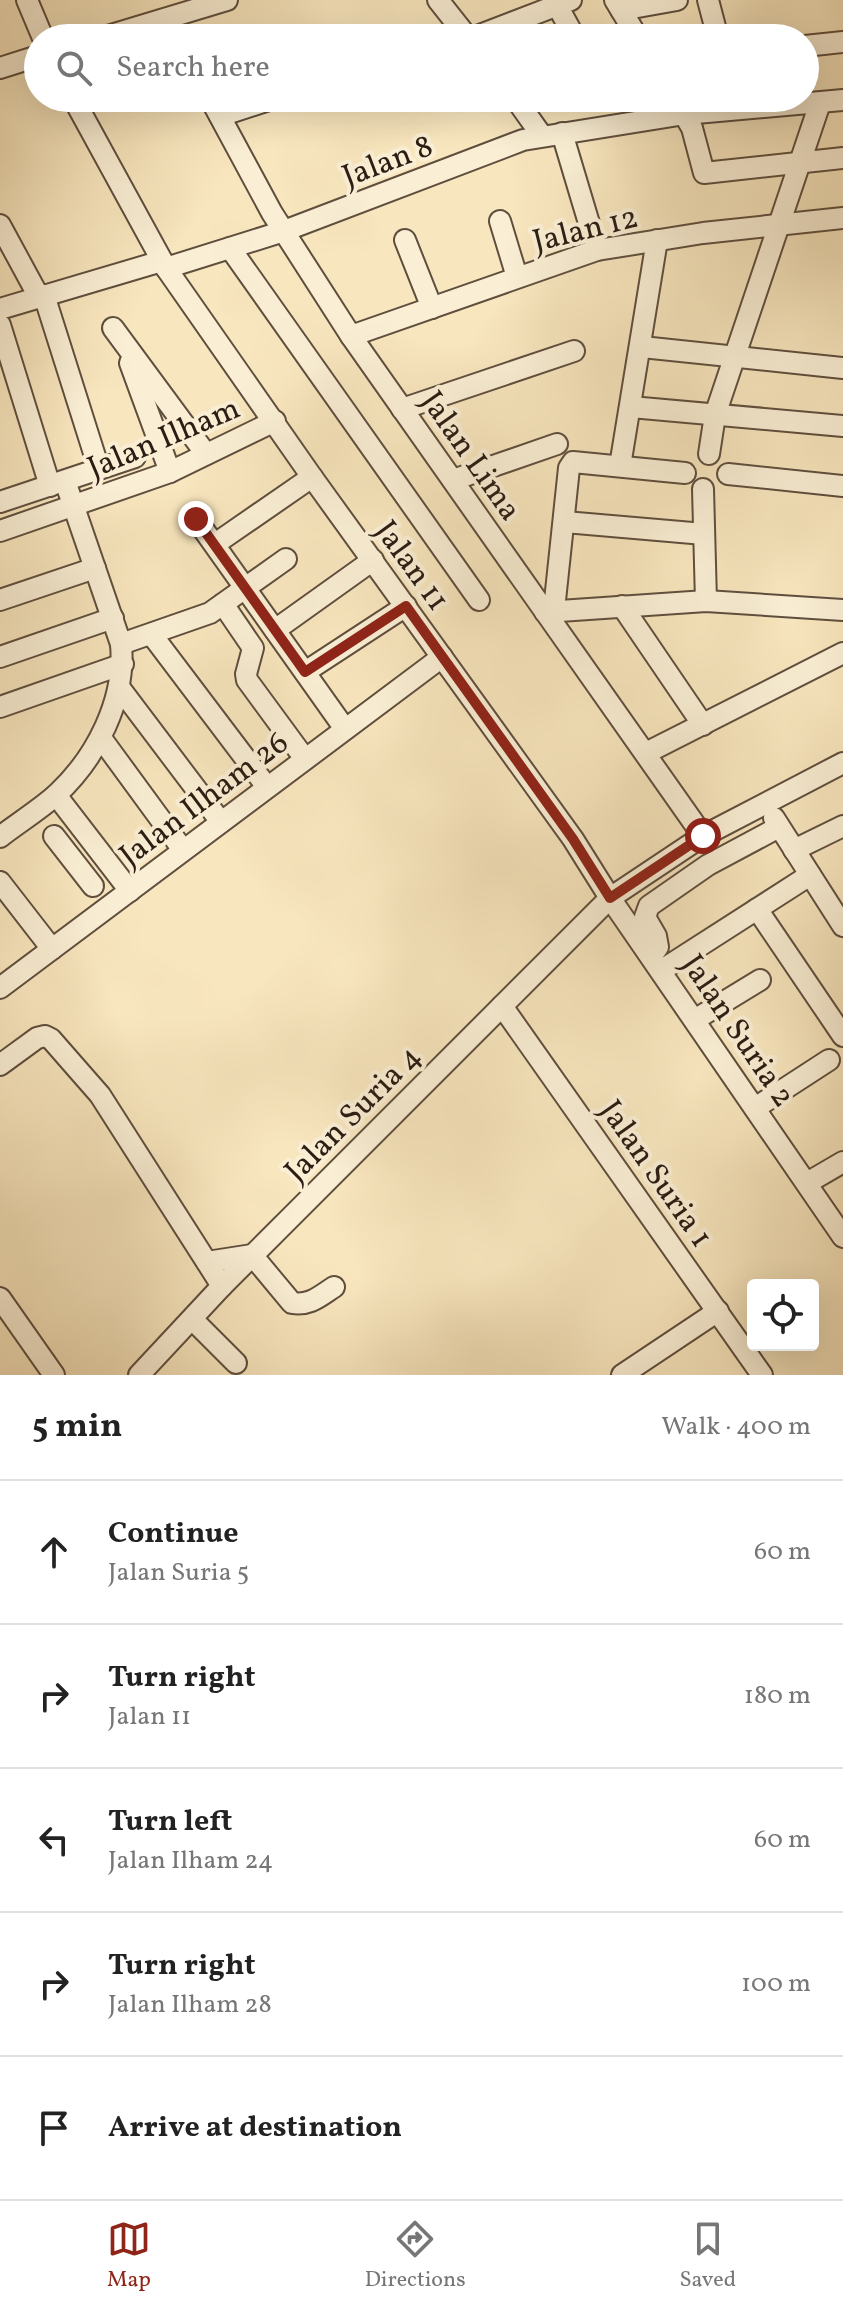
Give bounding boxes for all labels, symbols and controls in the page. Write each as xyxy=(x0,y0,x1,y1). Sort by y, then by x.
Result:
search box xyxy=(24,24,819,112)
icon: search xyxy=(52,46,96,90)
text: Search here xyxy=(116,47,270,89)
street label: Jalan 8 xyxy=(336,125,440,200)
street label: Jalan 12 xyxy=(528,197,643,265)
street label: Jalan Lima xyxy=(409,383,530,530)
street label: Jalan Ilham xyxy=(81,388,247,492)
route end xyxy=(178,501,214,537)
street label: Jalan 11 xyxy=(363,512,458,621)
street label: Jalan Ilham 26 xyxy=(111,722,299,879)
route start xyxy=(685,818,721,854)
street label: Jalan Suria 2 xyxy=(669,947,804,1117)
street label: Jalan Suria 4 xyxy=(276,1037,432,1193)
street label: Jalan Suria 1 xyxy=(587,1092,722,1257)
map controls xyxy=(747,1279,819,1351)
button: locate xyxy=(747,1279,819,1351)
text: 5 min xyxy=(32,1404,122,1451)
text: Walk · 400 m xyxy=(661,1409,811,1445)
text: Continue xyxy=(108,1513,239,1555)
icon: ahead xyxy=(32,1530,76,1574)
text: 60 m xyxy=(754,1534,811,1570)
text: Jalan Suria 5 xyxy=(108,1555,249,1591)
text: Turn right xyxy=(108,1657,256,1699)
icon: right xyxy=(32,1674,76,1718)
text: 180 m xyxy=(744,1678,811,1714)
text: Jalan 11 xyxy=(108,1699,191,1735)
text: Turn left xyxy=(108,1801,232,1843)
icon: left xyxy=(32,1818,76,1862)
text: 60 m xyxy=(754,1822,811,1858)
text: Jalan Ilham 24 xyxy=(108,1843,273,1879)
text: Turn right xyxy=(108,1945,256,1987)
icon: right xyxy=(32,1962,76,2006)
text: 100 m xyxy=(741,1966,811,2002)
text: Jalan Ilham 28 xyxy=(108,1987,272,2023)
icon: arrive xyxy=(32,2106,76,2150)
text: Arrive at destination xyxy=(108,2107,402,2149)
tab: Map xyxy=(107,2217,151,2296)
tab: Directions xyxy=(365,2217,466,2296)
tab: Saved xyxy=(679,2217,736,2296)

